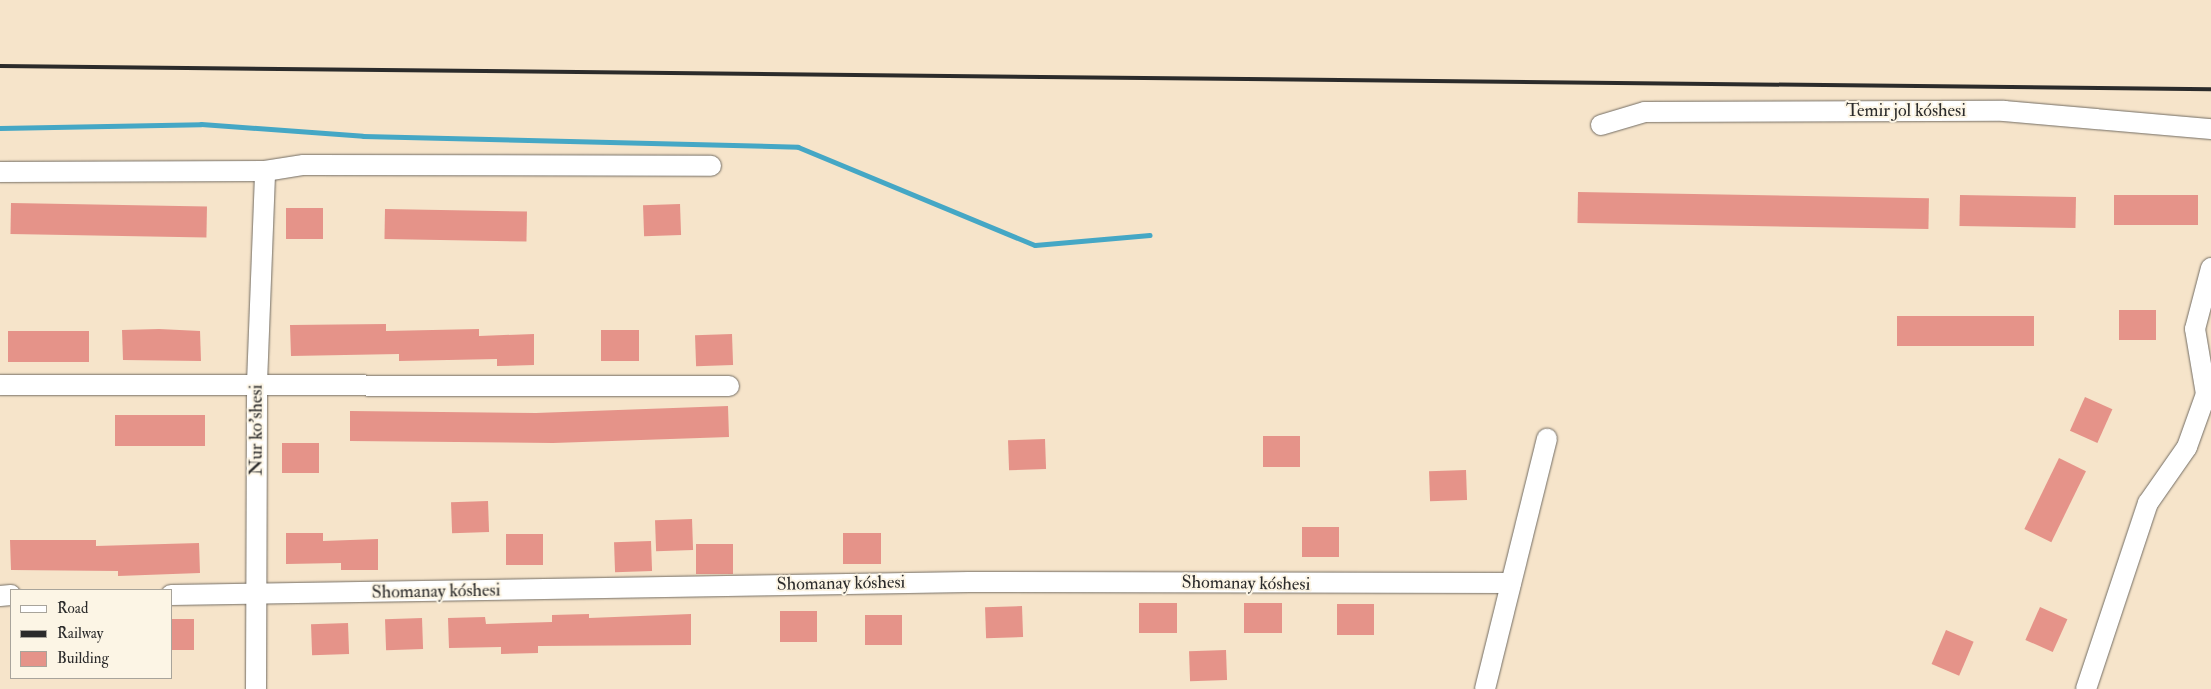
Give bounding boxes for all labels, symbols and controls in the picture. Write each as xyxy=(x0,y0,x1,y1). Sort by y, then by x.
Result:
street label: Temir jol kóshesi xyxy=(1846,100,1966,122)
street label: Nur ko'shesi xyxy=(246,385,268,475)
street label: Shomanay kóshesi xyxy=(776,572,906,596)
street label: Shomanay kóshesi xyxy=(1181,572,1311,596)
street label: Shomanay kóshesi xyxy=(371,580,501,604)
legend xyxy=(10,589,172,679)
text: Road xyxy=(57,599,88,618)
text: Railway xyxy=(57,624,103,643)
text: Building xyxy=(57,649,109,668)

